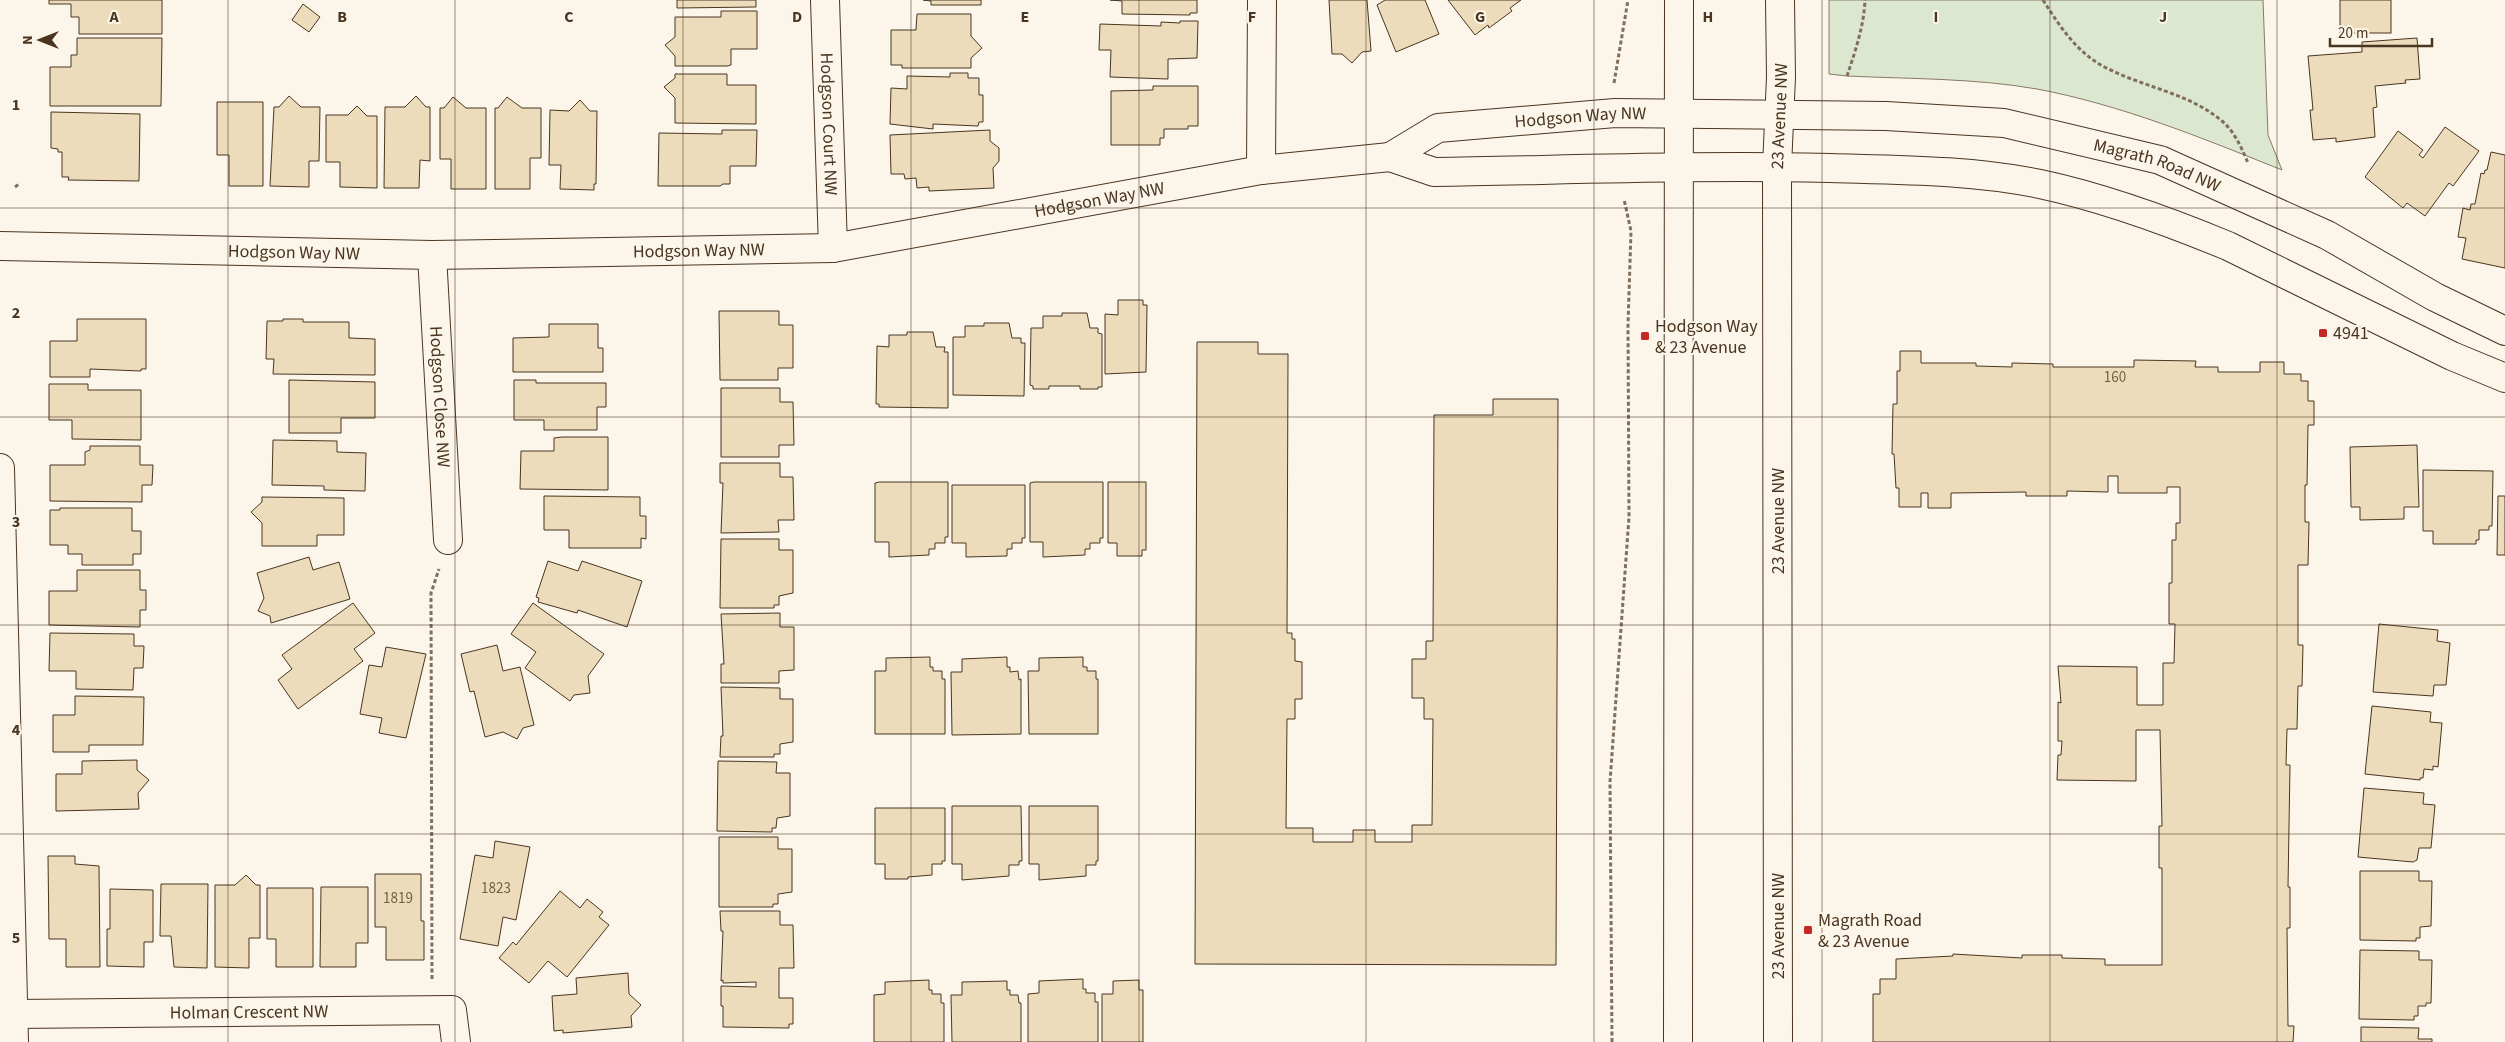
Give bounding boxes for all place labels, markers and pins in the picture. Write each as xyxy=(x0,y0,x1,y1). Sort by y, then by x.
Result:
place label: Hodgson Way & 23 Avenue xyxy=(1655,314,1758,360)
place label: 4941 xyxy=(2333,321,2369,346)
marker: 4941 xyxy=(2317,327,2329,339)
marker: Hodgson Way & 23 Avenue xyxy=(1639,330,1651,342)
place label: Magrath Road & 23 Avenue xyxy=(1818,908,1922,954)
marker: Magrath Road & 23 Avenue xyxy=(1802,924,1814,936)

